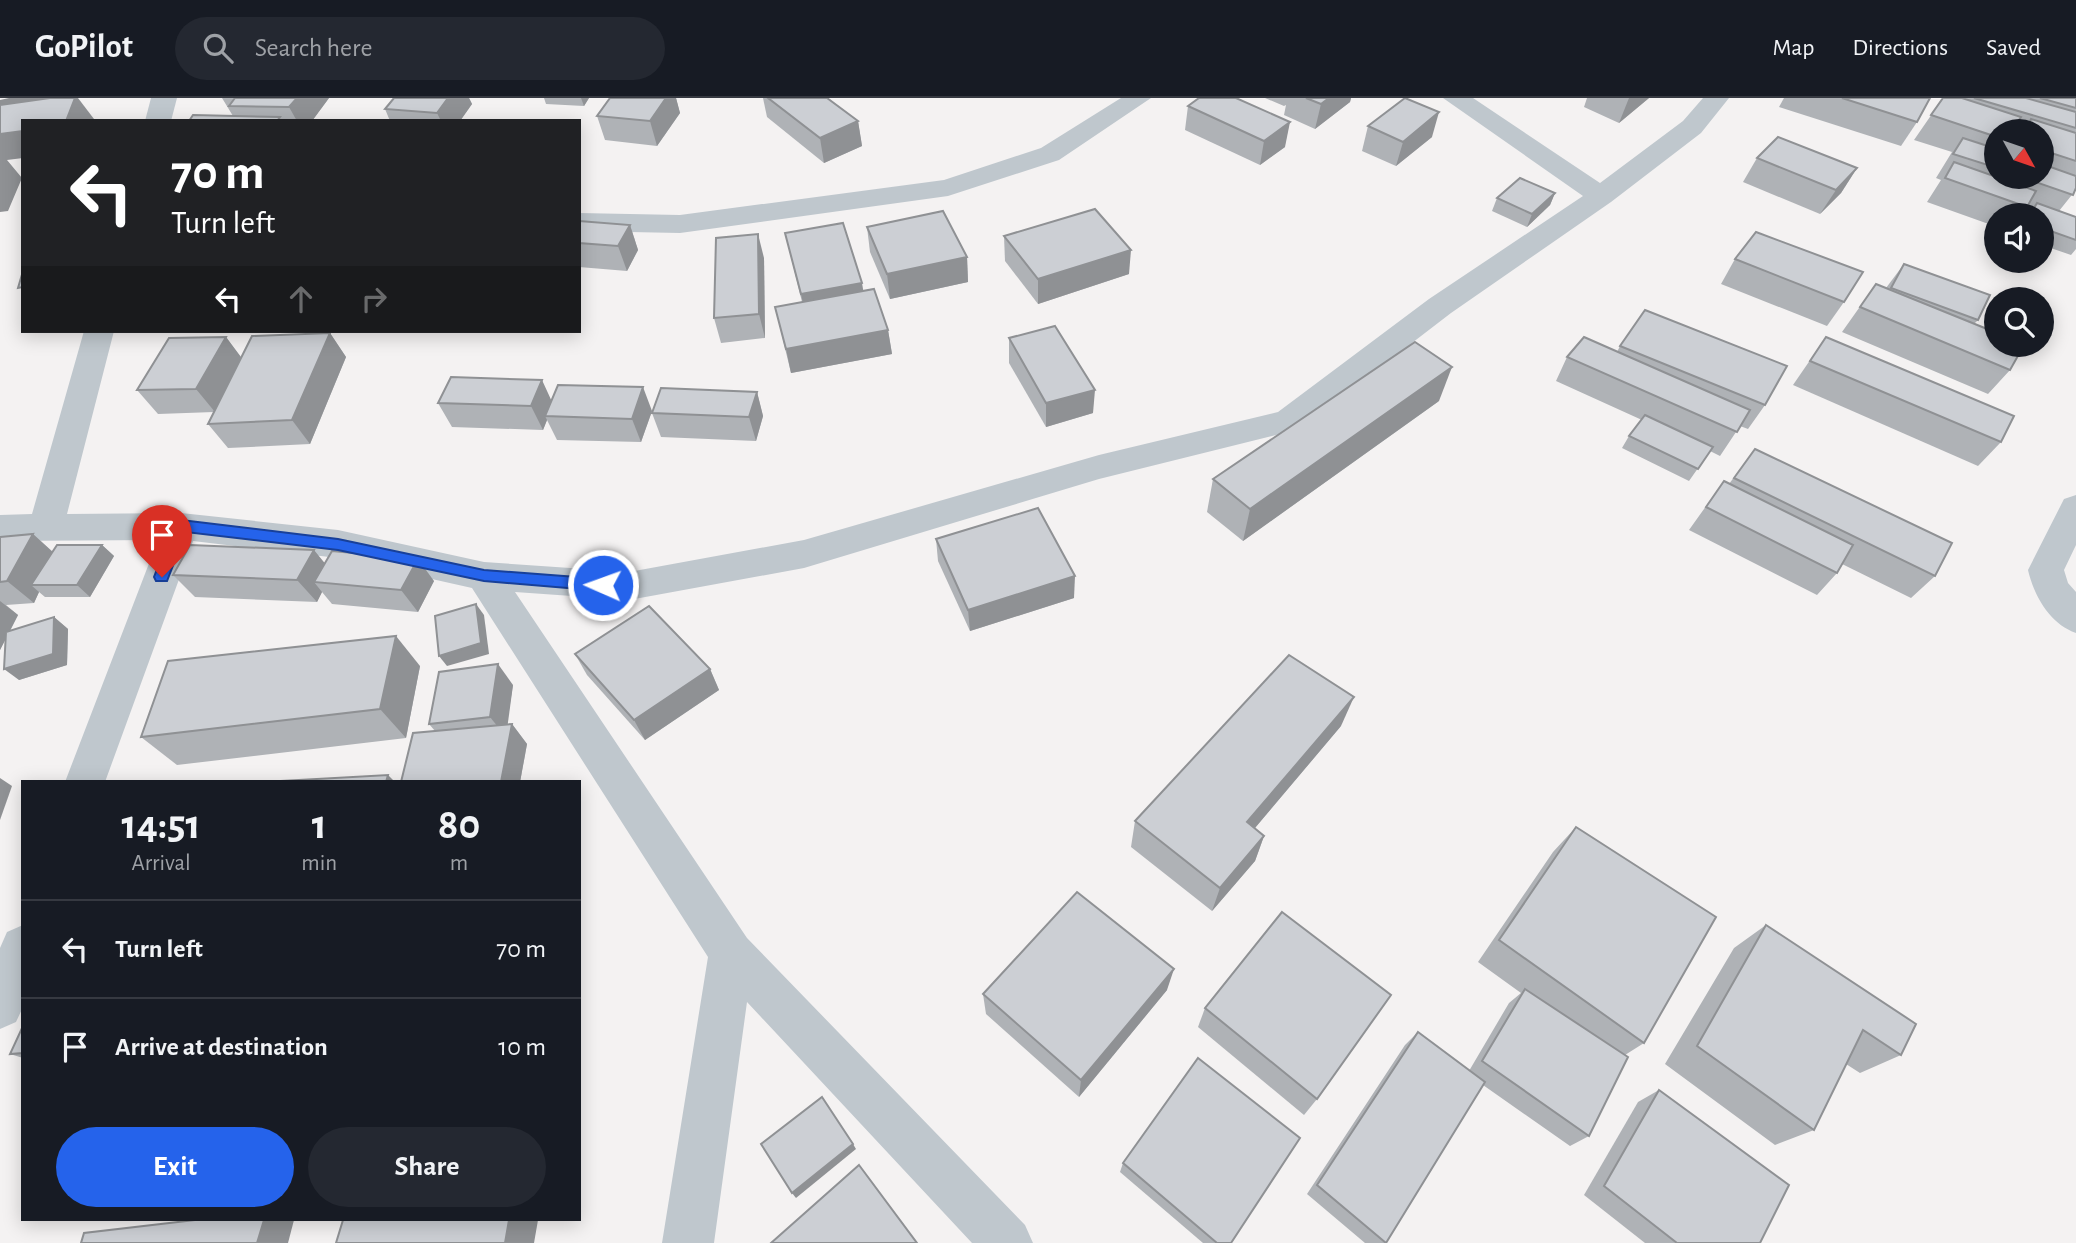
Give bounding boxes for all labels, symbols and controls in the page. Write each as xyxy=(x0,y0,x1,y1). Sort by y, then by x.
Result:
search box xyxy=(175,17,665,80)
icon: search xyxy=(199,29,237,67)
text: GoPilot xyxy=(35,31,133,64)
text: Search here xyxy=(255,35,372,61)
text: Map xyxy=(1772,36,1814,60)
text: Directions xyxy=(1852,36,1948,60)
text: Saved xyxy=(1986,36,2041,60)
north arrow xyxy=(1984,119,2054,189)
map controls xyxy=(1984,119,2054,357)
icon: left xyxy=(56,147,147,238)
text: 70 m xyxy=(171,149,265,198)
button: sound xyxy=(1984,203,2054,273)
text: Turn left xyxy=(171,207,275,239)
icon: left xyxy=(209,280,247,318)
icon: ahead xyxy=(282,280,320,318)
icon: right xyxy=(355,280,393,318)
button: search xyxy=(1984,287,2054,357)
pin xyxy=(132,505,192,577)
icon: arrive xyxy=(143,516,181,554)
position arrow xyxy=(566,548,640,622)
text: 14:51 xyxy=(122,804,201,846)
text: 1 xyxy=(312,804,327,846)
text: 80 xyxy=(438,804,480,846)
text: Arrival xyxy=(132,852,191,875)
text: min xyxy=(301,852,337,875)
text: m xyxy=(450,852,468,875)
icon: left xyxy=(56,930,94,968)
text: Turn left xyxy=(115,936,203,962)
text: 70 m xyxy=(496,936,546,962)
icon: arrive xyxy=(56,1028,94,1066)
text: Arrive at destination xyxy=(115,1034,328,1060)
text: 10 m xyxy=(498,1034,546,1060)
button: Exit xyxy=(56,1127,294,1207)
button: Share xyxy=(308,1127,546,1207)

